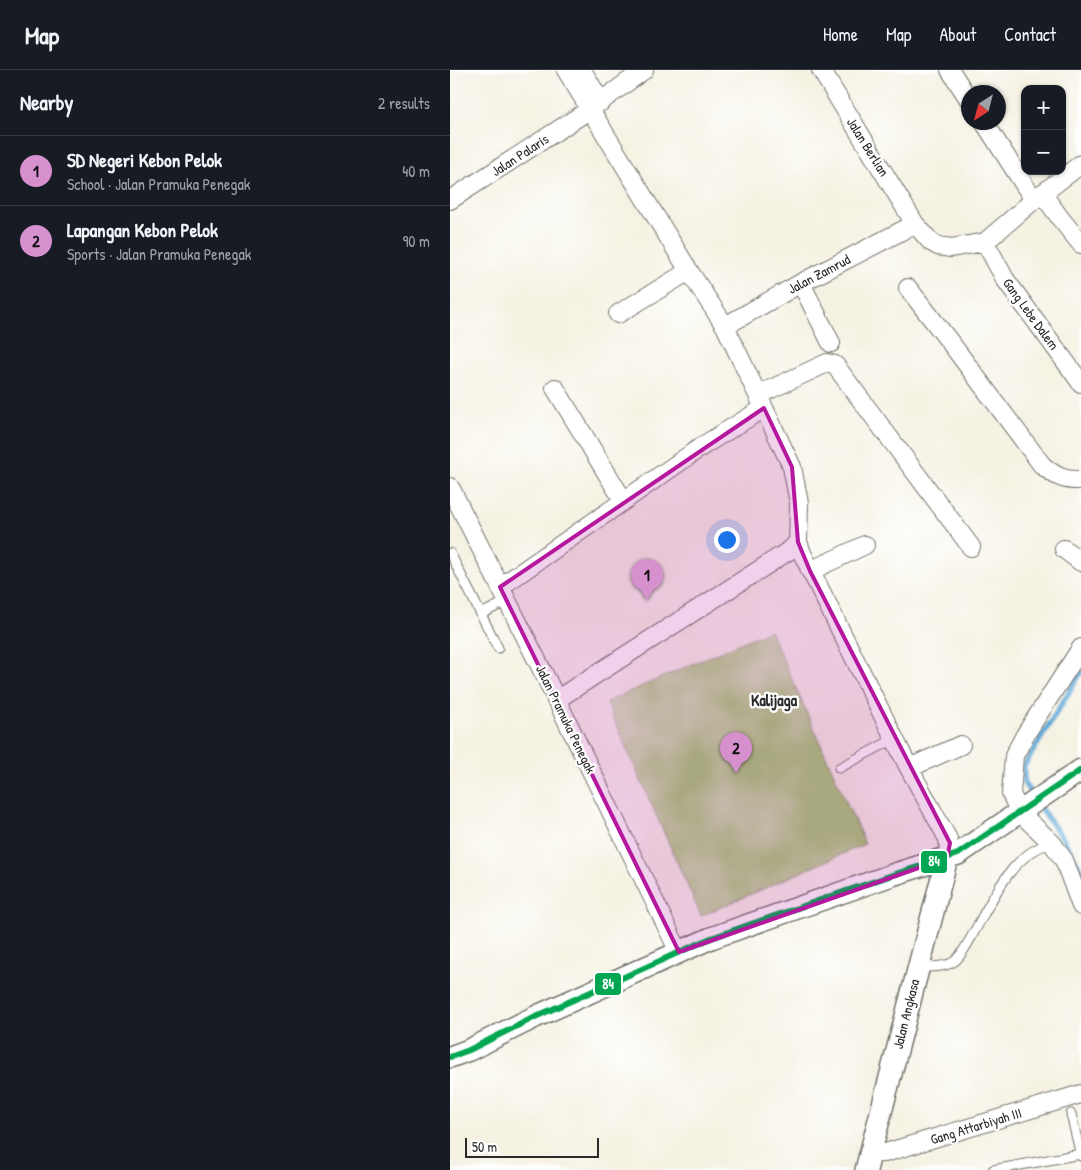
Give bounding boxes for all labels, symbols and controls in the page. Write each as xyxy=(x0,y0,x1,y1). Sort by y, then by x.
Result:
text: Map xyxy=(25,19,59,51)
text: Home xyxy=(823,22,858,47)
text: Map xyxy=(886,22,911,47)
text: About xyxy=(939,22,976,47)
text: Contact xyxy=(1004,22,1056,47)
north arrow xyxy=(961,85,1006,130)
map controls xyxy=(1021,85,1066,175)
button: + xyxy=(1021,85,1066,130)
text: Nearby xyxy=(20,88,73,117)
text: 2 results xyxy=(378,92,430,114)
street label: Jalan Berlian xyxy=(843,114,894,180)
street label: Jalan Palaris xyxy=(487,129,552,180)
button: − xyxy=(1021,130,1066,175)
text: SD Negeri Kebon Pelok xyxy=(67,147,222,173)
text: 1 xyxy=(33,160,39,182)
text: 40 m xyxy=(402,160,430,182)
text: School · Jalan Pramuka Penegak xyxy=(67,173,250,195)
text: Lapangan Kebon Pelok xyxy=(67,217,218,243)
text: 2 xyxy=(32,230,40,252)
text: 90 m xyxy=(402,230,430,252)
text: Sports · Jalan Pramuka Penegak xyxy=(67,243,251,265)
street label: Jalan Zamrud xyxy=(784,249,854,298)
street label: Gang Lebe Dalem xyxy=(998,274,1064,354)
your location xyxy=(714,527,740,553)
pin: 1 xyxy=(631,559,663,600)
street label: Jalan Pramuka Penegak xyxy=(531,661,601,777)
district label: Kalijaga xyxy=(751,689,798,712)
pin: 2 xyxy=(720,732,752,773)
line badge: 84 xyxy=(920,850,948,874)
text: 84 xyxy=(928,851,940,870)
line badge: 84 xyxy=(594,972,622,996)
text: 84 xyxy=(602,974,614,993)
street label: Jalan Angkasa xyxy=(888,977,924,1051)
street label: Gang Attarbiyah III xyxy=(928,1103,1024,1149)
scale bar xyxy=(465,1135,599,1158)
text: 50 m xyxy=(472,1137,497,1156)

